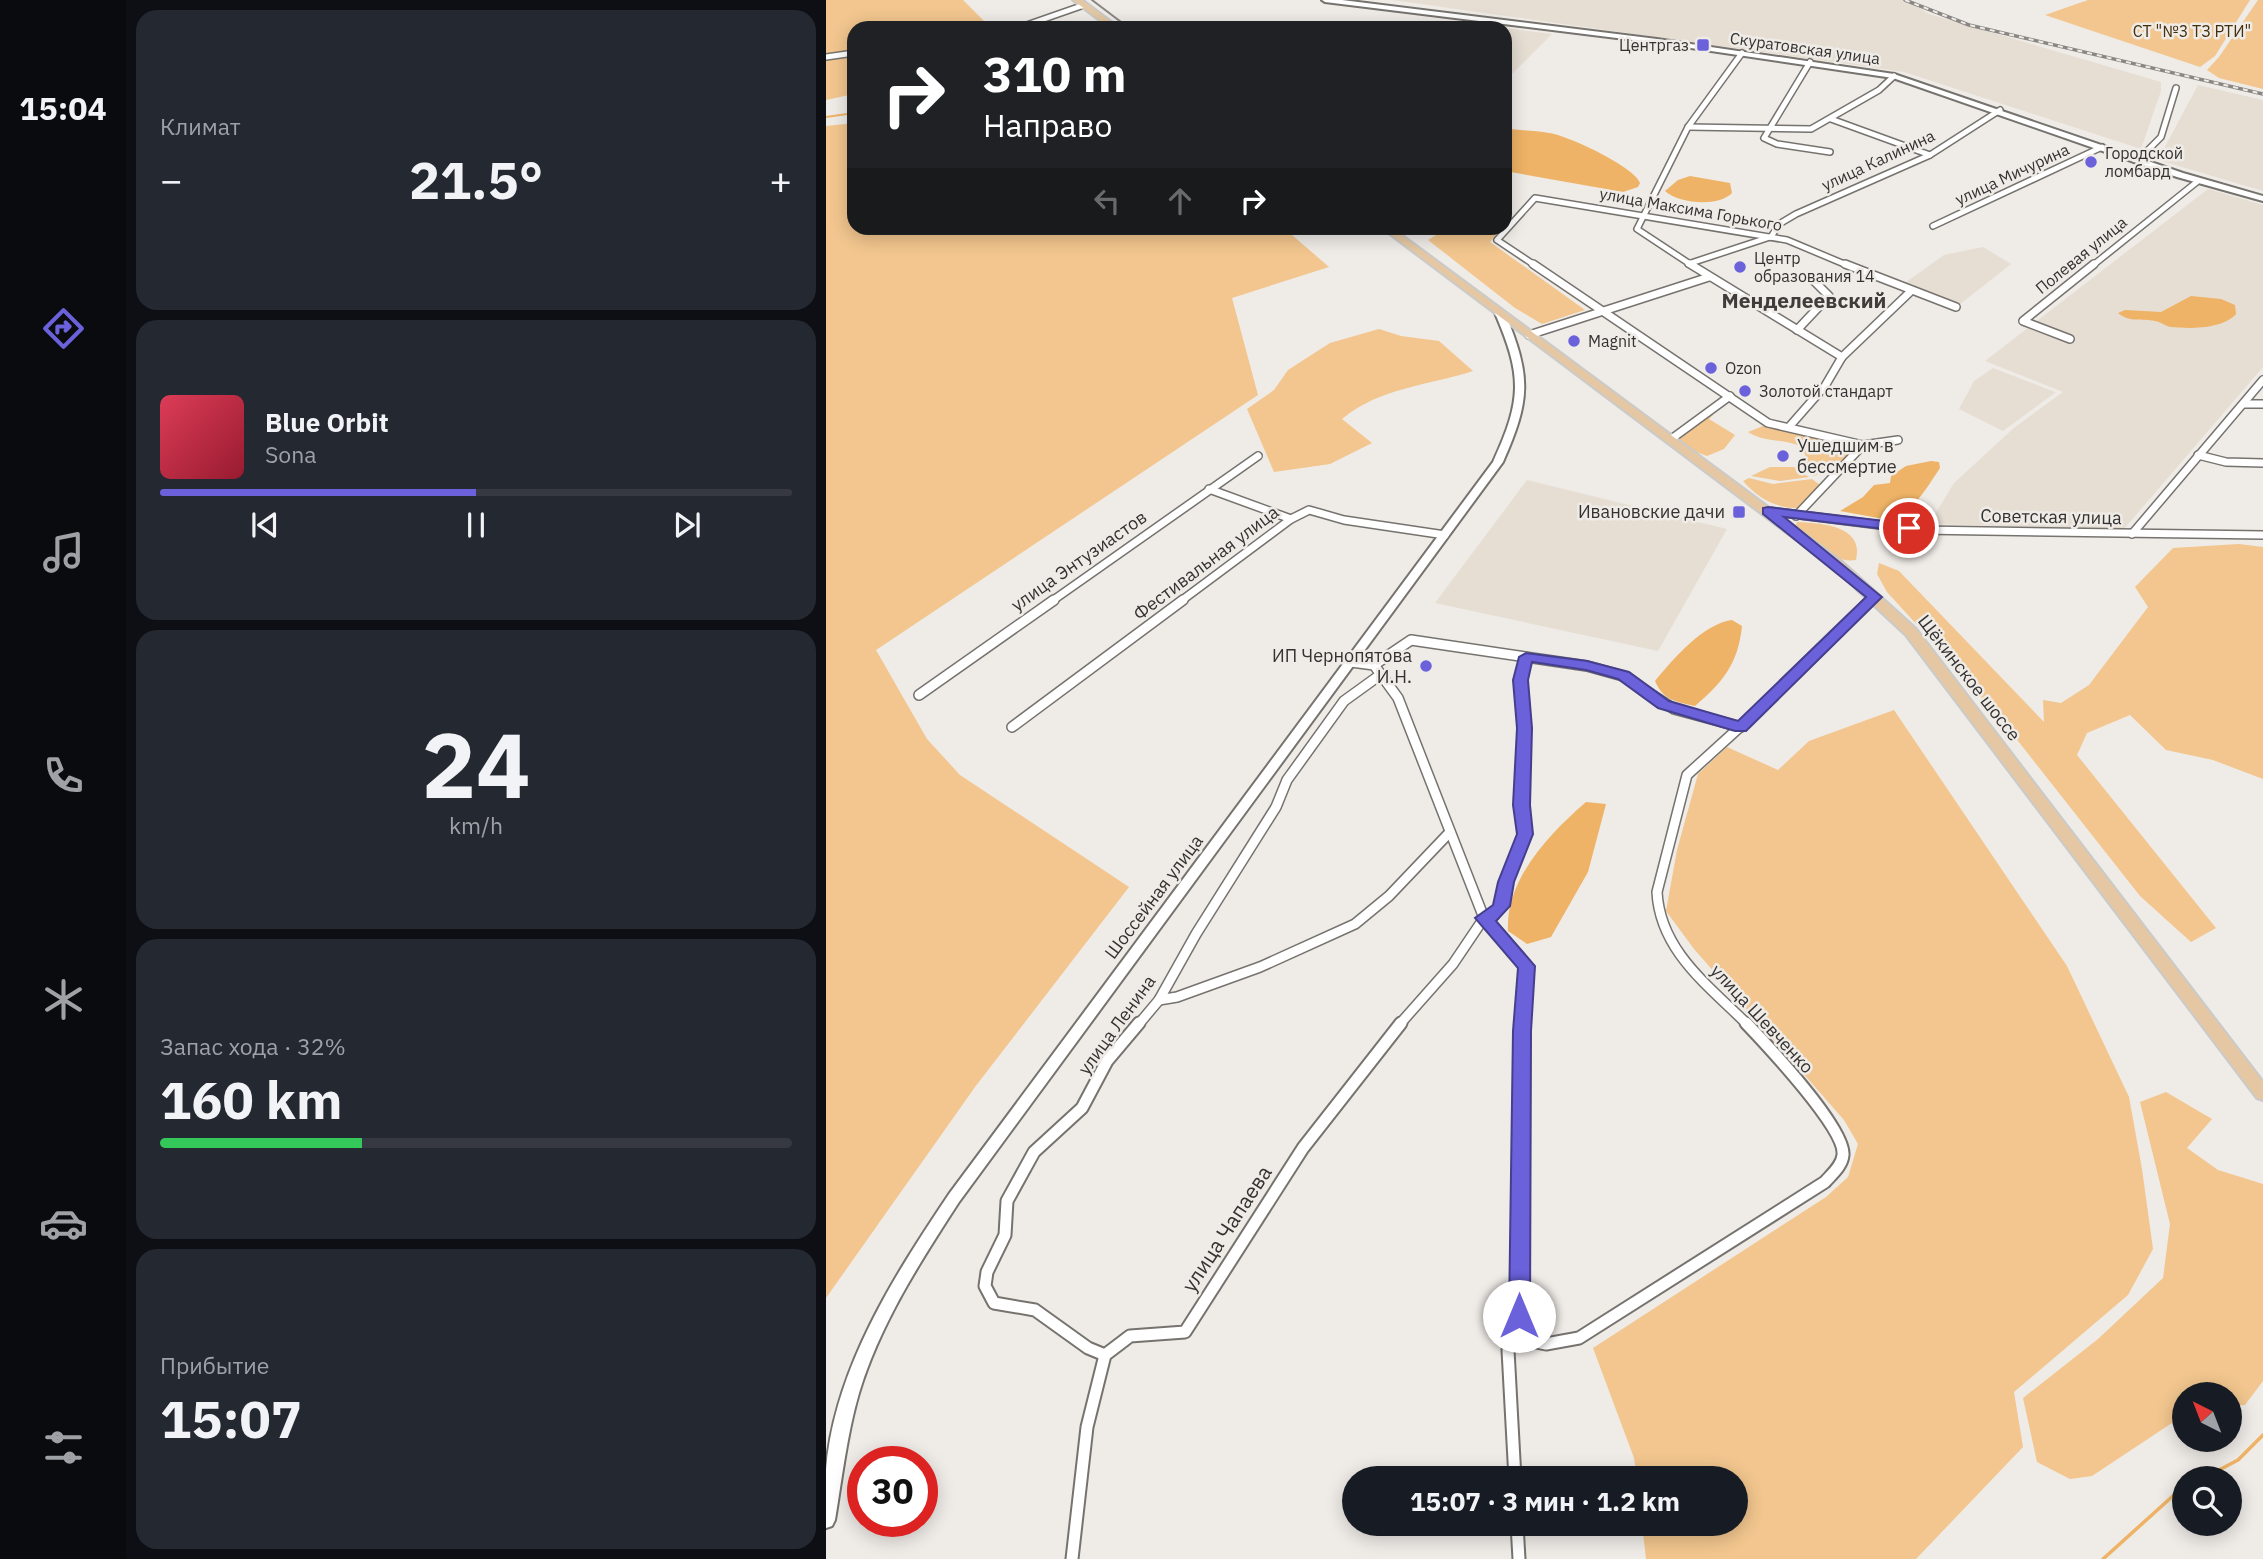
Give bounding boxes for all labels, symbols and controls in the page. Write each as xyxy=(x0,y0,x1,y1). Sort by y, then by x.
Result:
park label: СТ "№3 ТЗ РТИ" xyxy=(2133,21,2251,41)
street label: Скуратовская улица xyxy=(1729,28,1882,68)
place label: Центргаз xyxy=(1619,35,1689,55)
marker: Центргаз xyxy=(1695,37,1711,53)
text: 310 m xyxy=(983,42,1127,105)
icon: right xyxy=(868,49,959,140)
text: 15:04 xyxy=(19,87,107,129)
text: Направо xyxy=(983,104,1112,146)
text: Климат xyxy=(160,111,241,141)
street label: улица Калинина xyxy=(1818,125,1938,195)
street label: улица Мичурина xyxy=(1952,139,2073,209)
place label: Городской ломбард xyxy=(2105,143,2183,181)
text: 21.5° xyxy=(409,146,543,213)
marker: Городской ломбард xyxy=(2083,154,2099,170)
text: − xyxy=(160,155,183,204)
text: + xyxy=(769,155,792,204)
icon: left xyxy=(1088,182,1126,220)
icon: ahead xyxy=(1161,182,1199,220)
icon: right xyxy=(1234,182,1272,220)
street label: улица Максима Горького xyxy=(1598,183,1784,235)
street label: Полевая улица xyxy=(2031,212,2131,298)
place label: Центр образования 14 xyxy=(1754,248,1875,286)
marker: Центр образования 14 xyxy=(1732,259,1748,275)
district label: Менделеевский xyxy=(1722,286,1886,314)
icon: directions xyxy=(39,304,88,353)
place label: Magnit xyxy=(1588,331,1637,351)
marker: Magnit xyxy=(1566,333,1582,349)
place label: Ozon xyxy=(1725,358,1762,378)
marker: Ozon xyxy=(1703,360,1719,376)
place label: Золотой стандарт xyxy=(1759,381,1893,401)
marker: Золотой стандарт xyxy=(1737,383,1753,399)
text: Blue Orbit xyxy=(265,405,389,439)
place label: Ушедшим в бессмертие xyxy=(1797,434,1897,478)
text: Sona xyxy=(265,439,317,469)
marker: Ушедшим в бессмертие xyxy=(1775,448,1791,464)
pin xyxy=(1879,498,1939,558)
street label: Фестивальная улица xyxy=(1128,500,1283,625)
place label: Ивановские дачи xyxy=(1578,500,1725,523)
marker: Ивановские дачи xyxy=(1731,504,1747,520)
street label: Советская улица xyxy=(1980,504,2122,529)
street label: улица Энтузиастов xyxy=(1006,505,1151,616)
icon: previous xyxy=(246,506,284,544)
icon: pause xyxy=(457,506,495,544)
icon: next xyxy=(668,506,706,544)
icon: arrive xyxy=(1890,509,1928,547)
icon: music xyxy=(39,528,88,577)
street label: Щёкинское шоссе xyxy=(1913,610,2026,745)
place label: ИП Чернопятова И.Н. xyxy=(1272,644,1412,688)
marker: ИП Чернопятова И.Н. xyxy=(1418,658,1434,674)
text: 24 xyxy=(421,705,531,823)
icon: phone xyxy=(39,751,88,800)
text: km/h xyxy=(449,810,503,840)
street label: Шоссейная улица xyxy=(1099,830,1208,963)
street label: улица Шевченко xyxy=(1706,959,1819,1078)
street label: улица Ленина xyxy=(1073,970,1161,1079)
icon: climate xyxy=(39,975,88,1024)
text: Запас хода · 32% xyxy=(160,1031,346,1061)
text: 160 km xyxy=(160,1066,342,1133)
street label: улица Чапаева xyxy=(1175,1160,1278,1297)
icon: car xyxy=(39,1199,88,1248)
position arrow xyxy=(1482,1279,1556,1353)
text: Прибытие xyxy=(160,1350,269,1380)
north arrow xyxy=(2172,1382,2242,1452)
map controls xyxy=(2172,1382,2242,1536)
text: 15:07 xyxy=(160,1385,302,1452)
icon: filters xyxy=(39,1423,88,1472)
speed limit sign: 30 xyxy=(847,1446,938,1537)
button: search xyxy=(2172,1466,2242,1536)
text: 15:07 · 3 мин · 1.2 km xyxy=(1410,1484,1680,1518)

